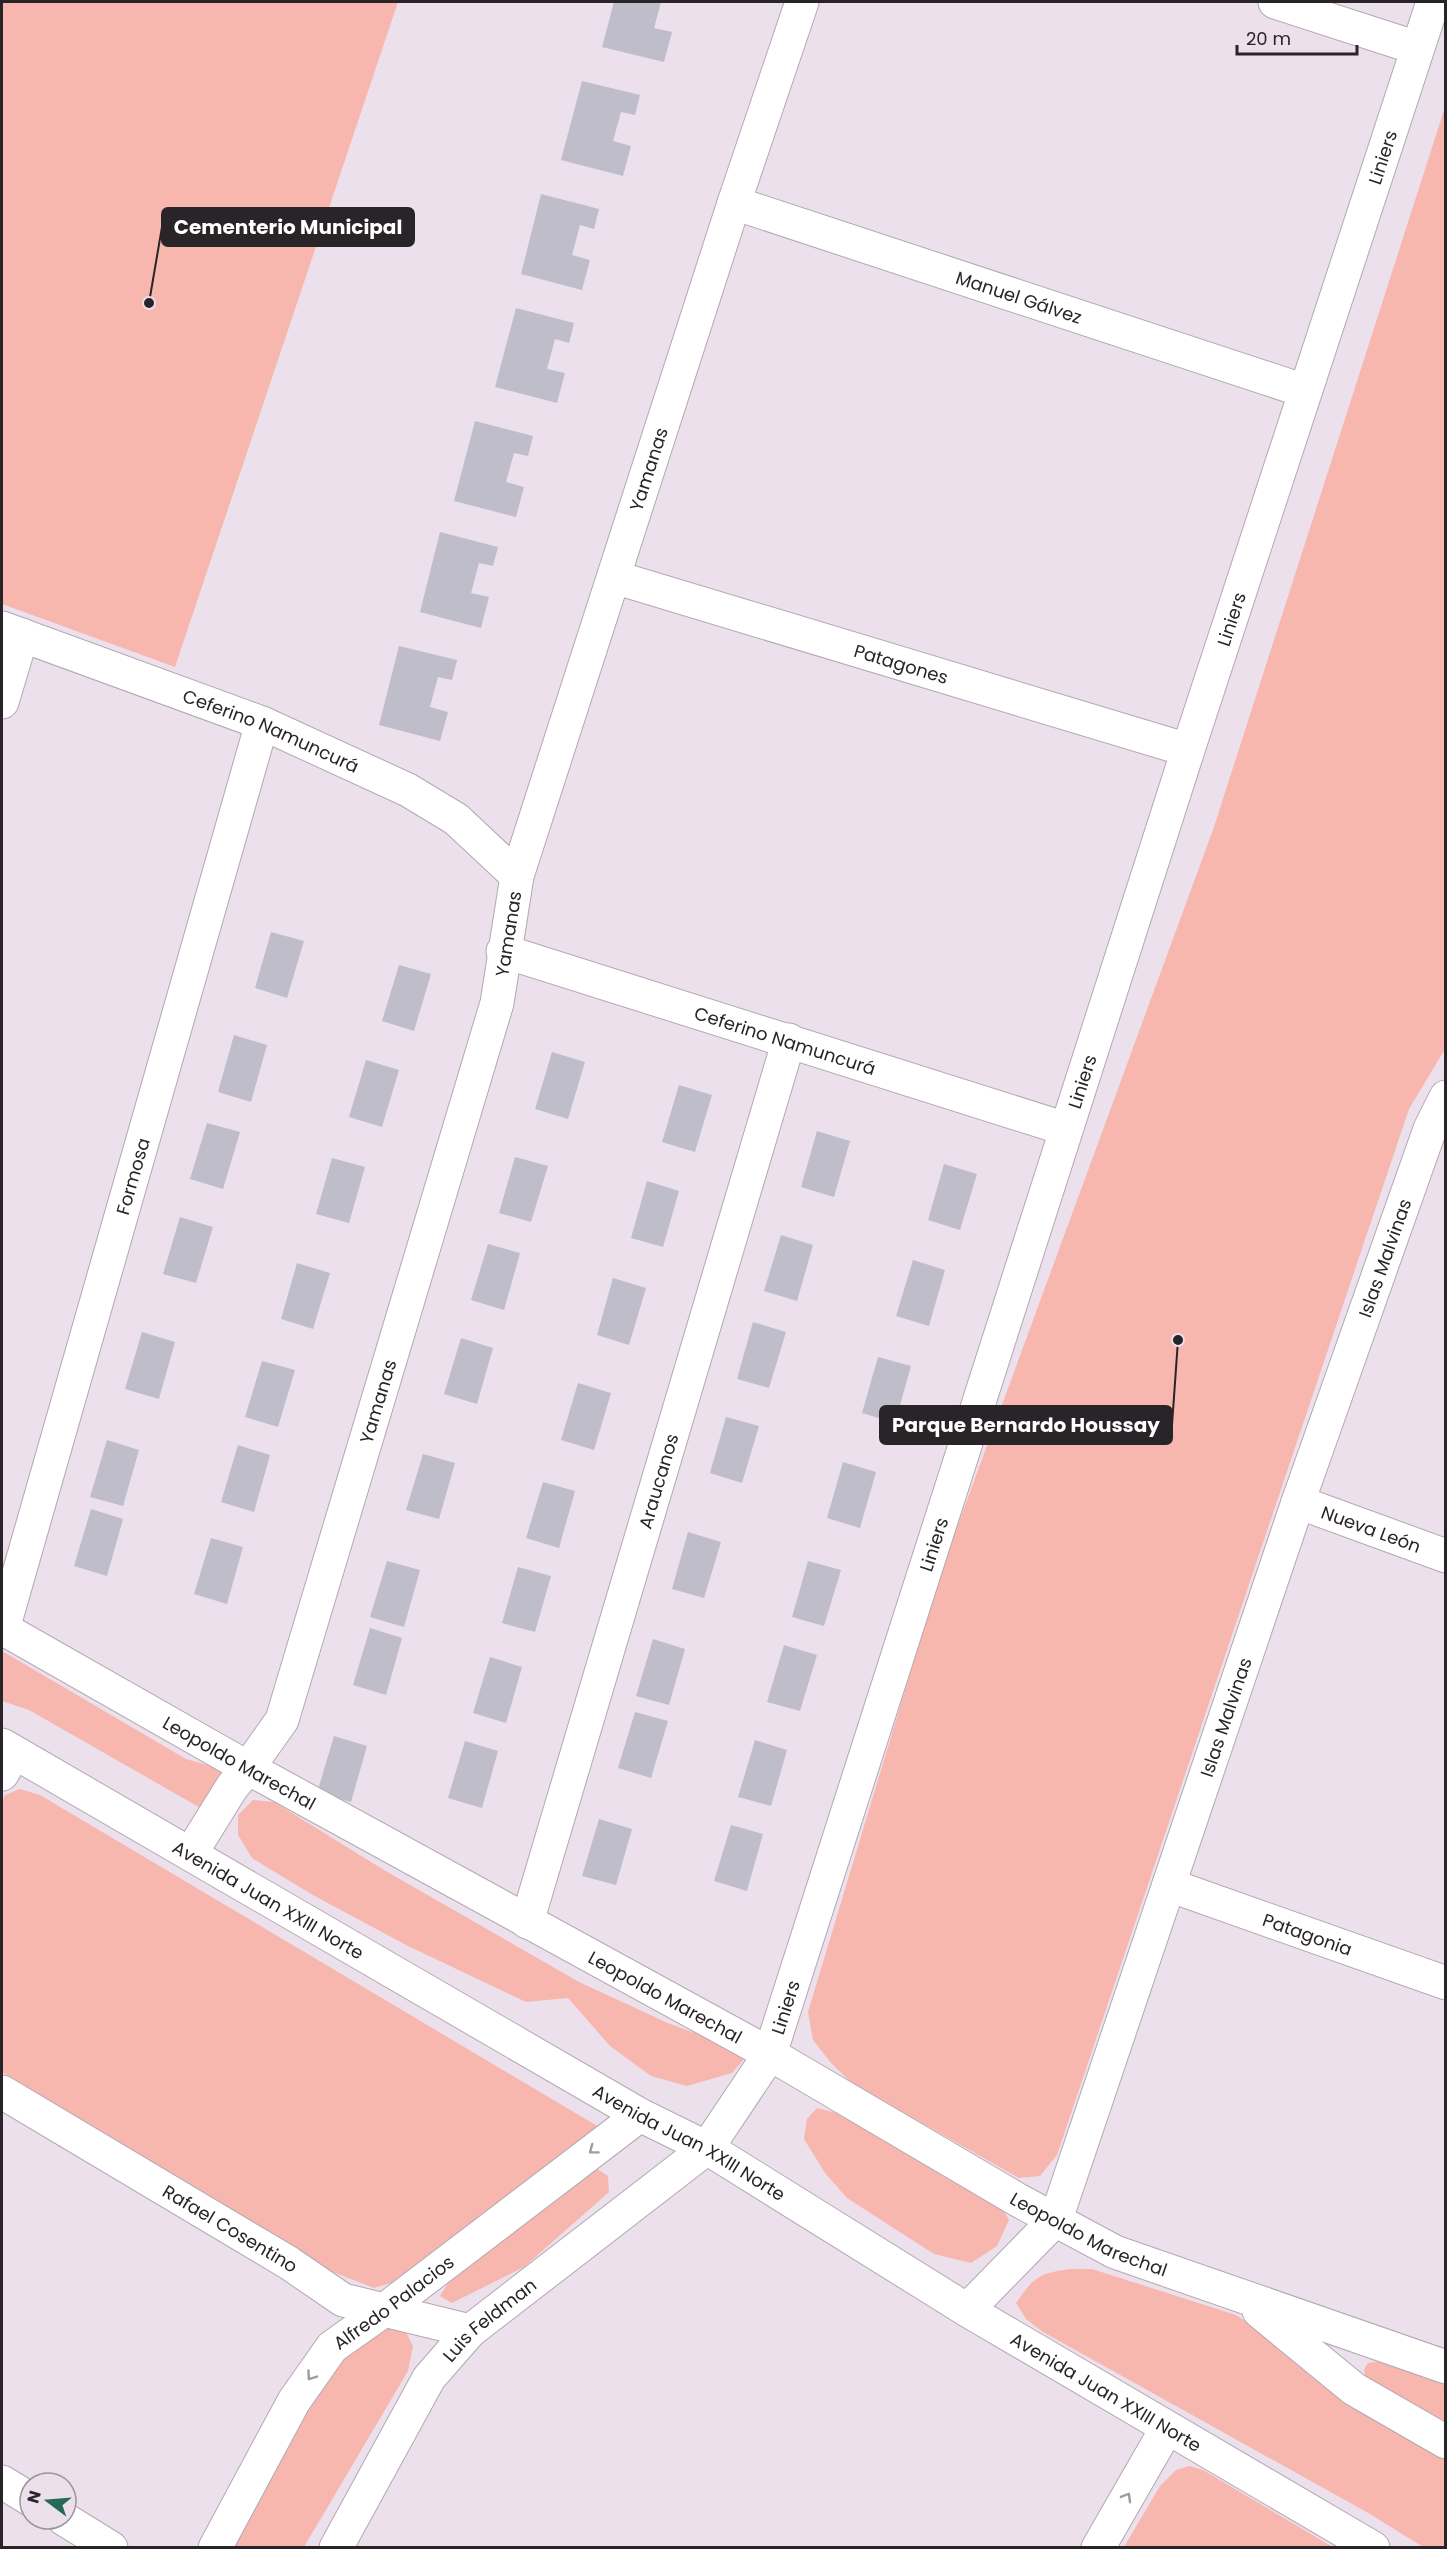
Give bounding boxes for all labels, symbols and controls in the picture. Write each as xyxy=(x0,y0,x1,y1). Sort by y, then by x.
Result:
scale bar xyxy=(1237,18,1357,56)
text: 20 m xyxy=(1246,26,1291,51)
street label: Liniers xyxy=(1362,127,1403,187)
callout: Cementerio Municipal xyxy=(162,208,414,246)
text: Cementerio Municipal xyxy=(174,213,402,241)
street label: Manuel Gálvez xyxy=(953,264,1085,329)
street label: Yamanas xyxy=(623,424,673,514)
street label: Liniers xyxy=(1210,589,1251,649)
street label: Patagones xyxy=(851,638,951,690)
street label: Ceferino Namuncurá xyxy=(179,683,363,778)
street label: Yamanas xyxy=(489,889,527,978)
street label: Ceferino Namuncurá xyxy=(691,1000,879,1081)
street label: Liniers xyxy=(1061,1051,1102,1112)
street label: Formosa xyxy=(110,1135,155,1218)
street label: Islas Malvinas xyxy=(1352,1195,1417,1321)
street label: Yamanas xyxy=(353,1356,402,1446)
callout: Parque Bernardo Houssay xyxy=(880,1406,1172,1444)
text: Parque Bernardo Houssay xyxy=(892,1411,1160,1439)
street label: Araucanos xyxy=(632,1430,684,1532)
street label: Nueva León xyxy=(1318,1499,1425,1558)
street label: Liniers xyxy=(913,1514,954,1575)
street label: Islas Malvinas xyxy=(1194,1654,1257,1780)
street label: Leopoldo Marechal xyxy=(158,1710,321,1815)
street label: Avenida Juan XXIII Norte xyxy=(168,1834,369,1965)
street label: Patagonia xyxy=(1259,1907,1356,1961)
street label: Leopoldo Marechal xyxy=(584,1944,747,2049)
street label: Liniers xyxy=(765,1977,805,2037)
street label: Avenida Juan XXIII Norte xyxy=(589,2078,790,2206)
one-way arrow xyxy=(589,2143,600,2154)
street label: Rafael Cosentino xyxy=(158,2178,303,2278)
street label: Leopoldo Marechal xyxy=(1006,2186,1171,2282)
street label: Alfredo Palacios xyxy=(328,2249,459,2355)
street label: Luis Feldman xyxy=(436,2272,541,2367)
street label: Avenida Juan XXIII Norte xyxy=(1006,2326,1206,2457)
one-way arrow xyxy=(307,2370,318,2381)
north arrow xyxy=(18,2471,78,2531)
text: N xyxy=(21,2488,47,2506)
one-way arrow xyxy=(1120,2493,1132,2503)

